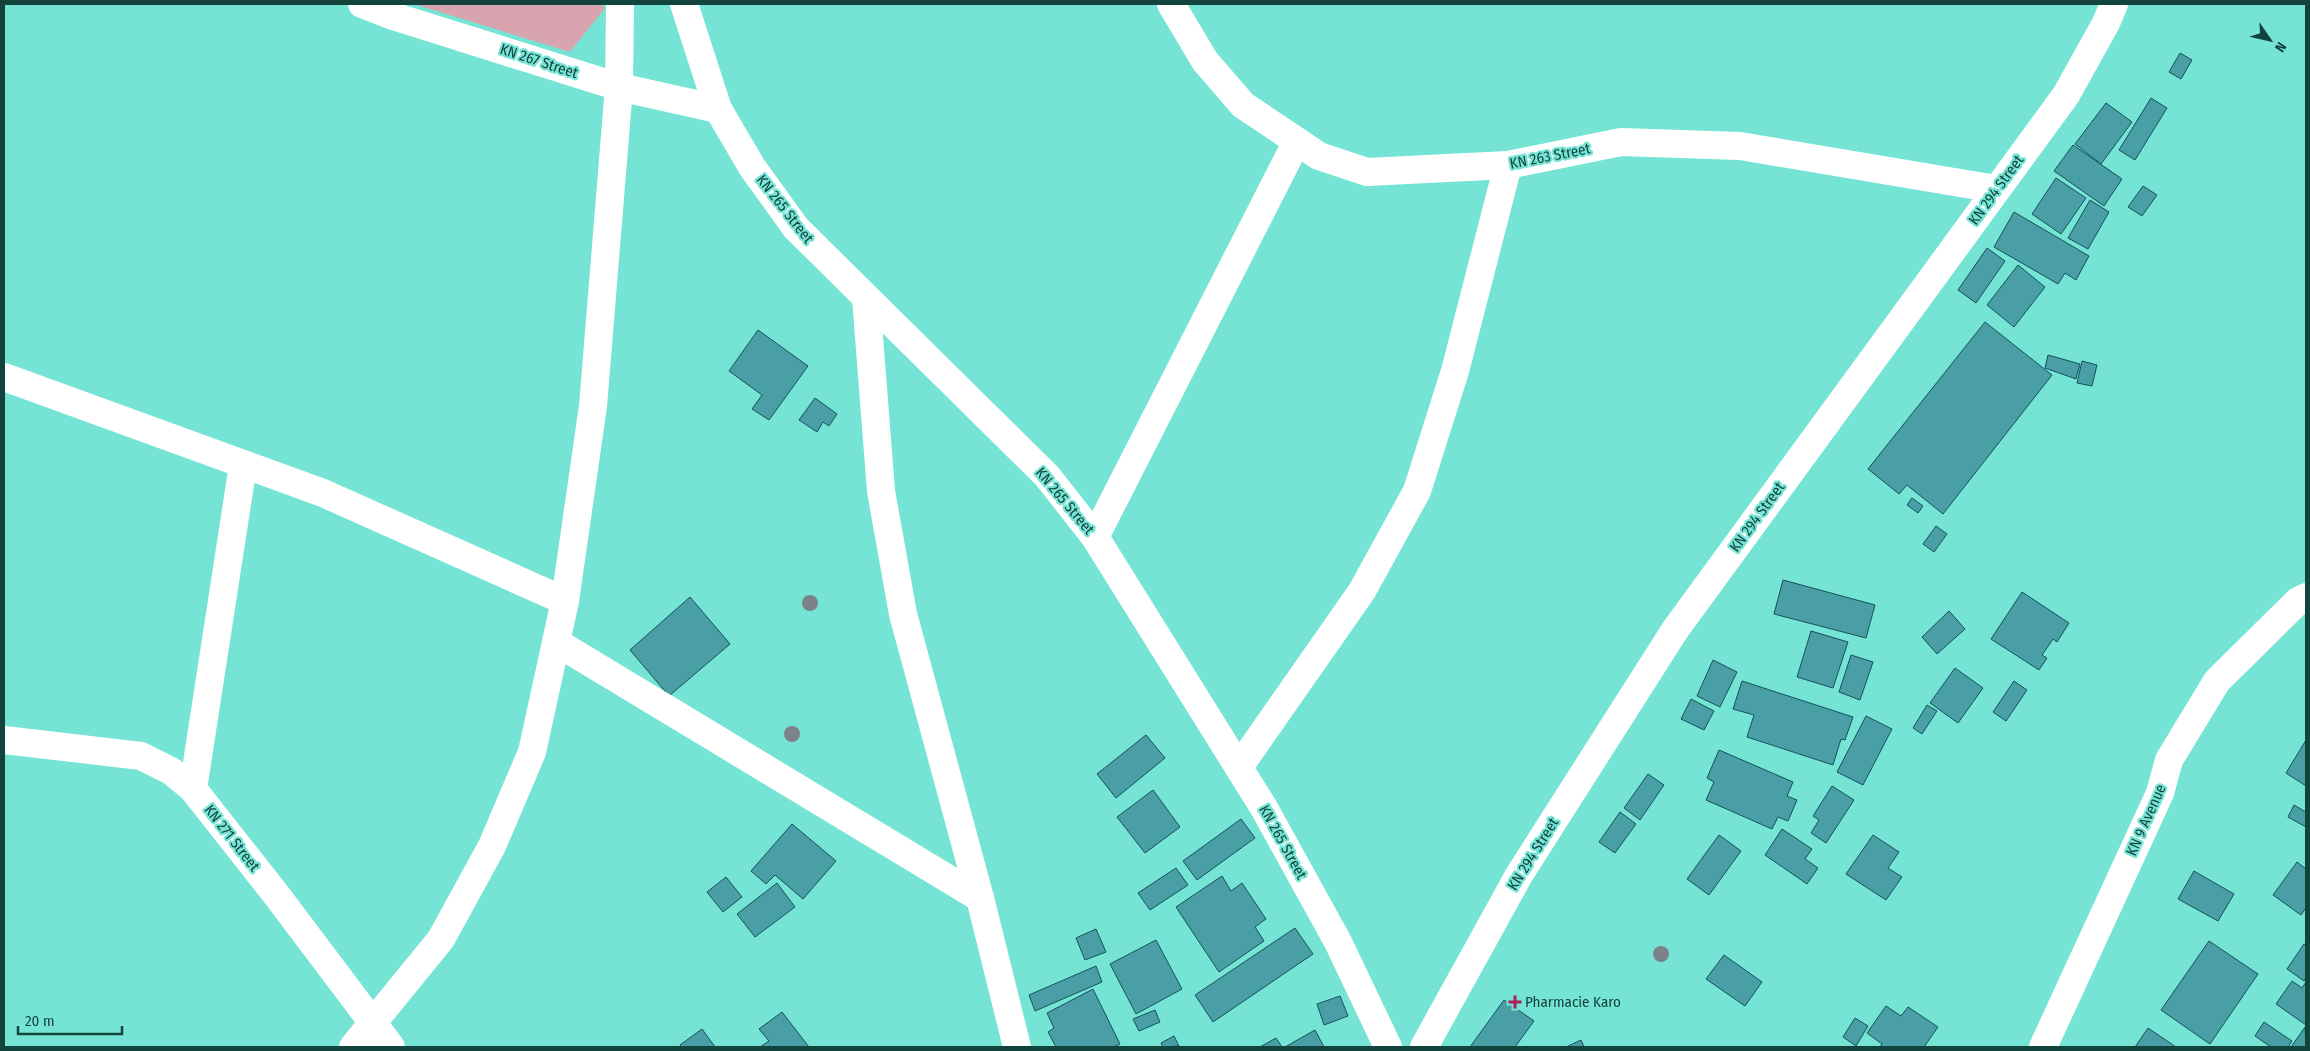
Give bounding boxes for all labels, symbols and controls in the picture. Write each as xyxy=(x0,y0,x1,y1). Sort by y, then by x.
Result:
north arrow xyxy=(2245,15,2295,65)
text: N xyxy=(2271,39,2290,55)
street label: KN 267 Street xyxy=(498,40,580,82)
street label: KN 263 Street xyxy=(1508,139,1592,173)
street label: KN 294 Street xyxy=(1965,152,2027,228)
street label: KN 265 Street xyxy=(753,171,817,247)
street label: KN 265 Street xyxy=(1032,464,1098,538)
street label: KN 294 Street xyxy=(1726,479,1788,555)
street label: KN 9 Avenue xyxy=(2122,781,2170,859)
street label: KN 271 Street xyxy=(201,801,264,875)
street label: KN 265 Street xyxy=(1255,802,1311,882)
street label: KN 294 Street xyxy=(1504,814,1562,894)
place label: Pharmacie Karo xyxy=(1525,993,1621,1011)
marker: Pharmacie Karo xyxy=(1509,996,1521,1008)
scale bar xyxy=(18,1004,121,1036)
text: 20 m xyxy=(25,1012,55,1030)

